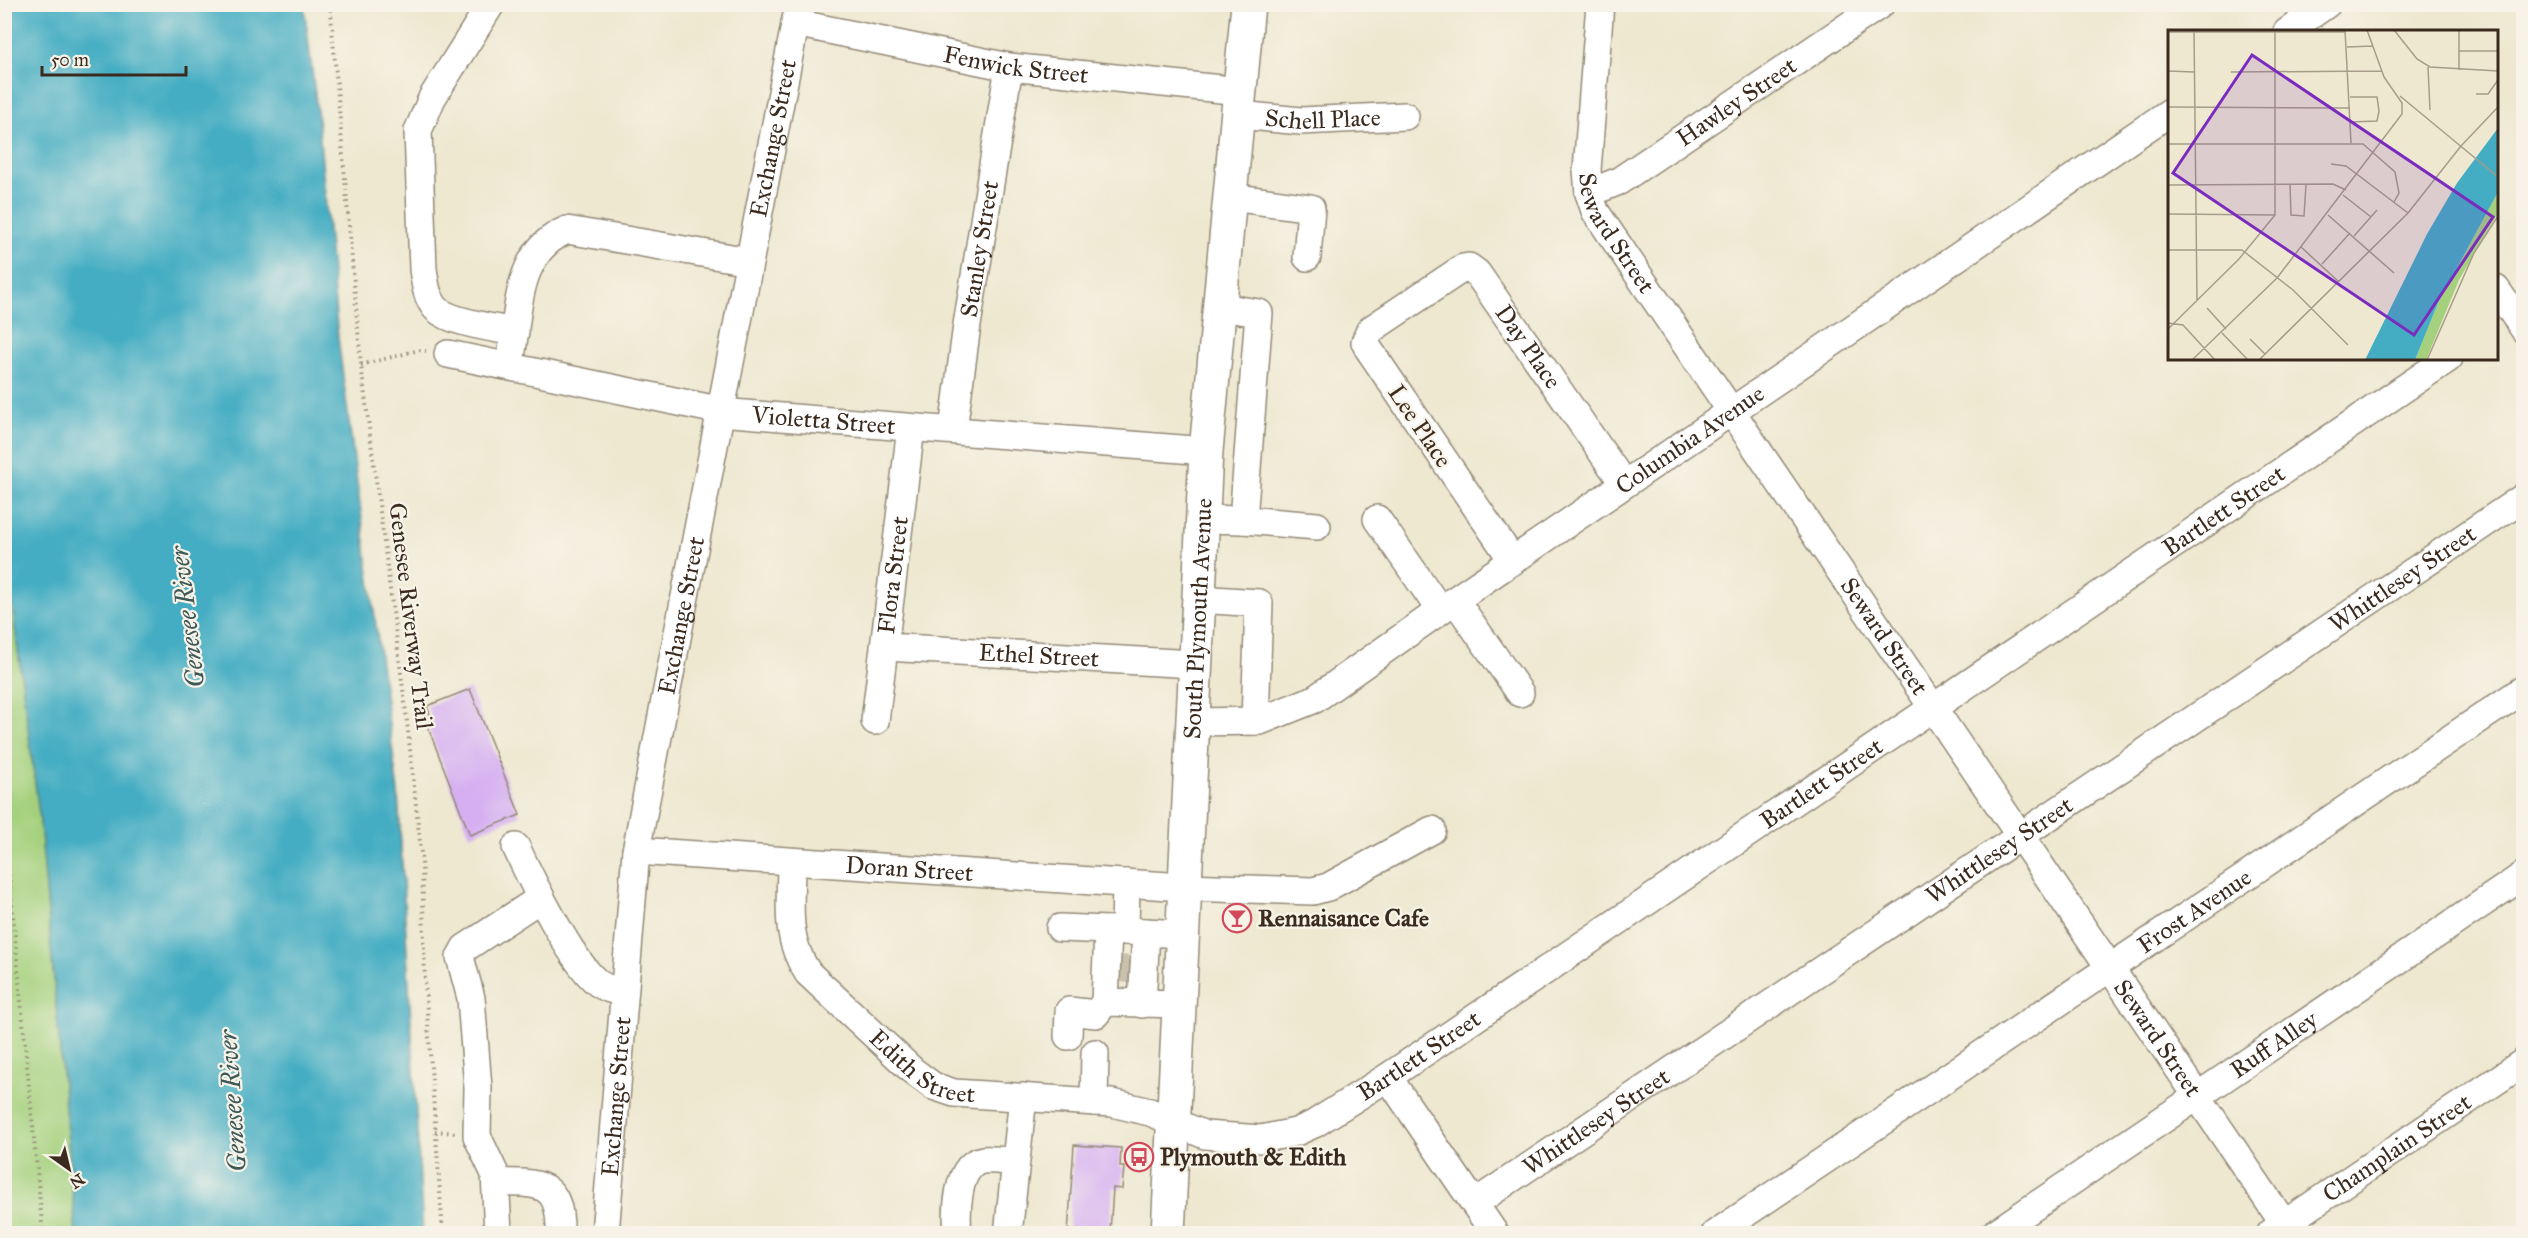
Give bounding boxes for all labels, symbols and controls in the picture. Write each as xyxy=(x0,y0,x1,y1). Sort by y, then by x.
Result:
inset map xyxy=(2168,30,2498,360)
scale bar xyxy=(42,39,186,77)
street label: Fenwick Street xyxy=(941,39,1090,90)
text: 50 m xyxy=(51,49,89,71)
street label: Hawley Street xyxy=(1671,50,1803,153)
street label: Exchange Street xyxy=(743,56,803,220)
street label: Schell Place xyxy=(1263,102,1381,136)
street label: Seward Street xyxy=(1572,171,1662,299)
street label: Stanley Street xyxy=(954,178,1005,319)
street label: Day Place xyxy=(1489,299,1568,394)
street label: Columbia Avenue xyxy=(1610,378,1770,501)
street label: Lee Place xyxy=(1381,379,1459,473)
street label: Violetta Street xyxy=(750,400,897,441)
street label: Bartlett Street xyxy=(2157,458,2291,563)
street label: South Plymouth Avenue xyxy=(1177,497,1219,740)
street label: Genesee Riverway Trail xyxy=(382,501,440,731)
street label: Flora Street xyxy=(871,514,915,636)
street label: Whittlesey Street xyxy=(2323,518,2482,639)
street label: Exchange Street xyxy=(651,534,711,697)
water label: Genesee River xyxy=(162,543,212,690)
street label: Seward Street xyxy=(1834,572,1935,701)
street label: Ethel Street xyxy=(978,637,1100,674)
street label: Bartlett Street xyxy=(1754,731,1889,835)
street label: Whittlesey Street xyxy=(1920,790,2079,910)
street label: Doran Street xyxy=(845,850,975,888)
street label: Frost Avenue xyxy=(2132,862,2257,960)
bar icon: Rennaisance Cafe xyxy=(1221,902,1253,934)
place label: Rennaisance Cafe xyxy=(1258,903,1429,933)
street label: Seward Street xyxy=(2107,974,2209,1103)
street label: Bartlett Street xyxy=(1352,1003,1487,1108)
street label: Ruff Alley xyxy=(2224,1004,2324,1085)
street label: Exchange Street xyxy=(595,1015,638,1178)
street label: Edith Street xyxy=(863,1023,976,1109)
water label: Genesee River xyxy=(211,1028,253,1173)
street label: Whittlesey Street xyxy=(1517,1061,1676,1182)
street label: Champlain Street xyxy=(2317,1087,2477,1209)
north arrow xyxy=(39,1139,99,1199)
bus stop icon: Plymouth & Edith xyxy=(1123,1141,1155,1173)
place label: Plymouth & Edith xyxy=(1160,1142,1347,1172)
text: N xyxy=(66,1169,88,1193)

